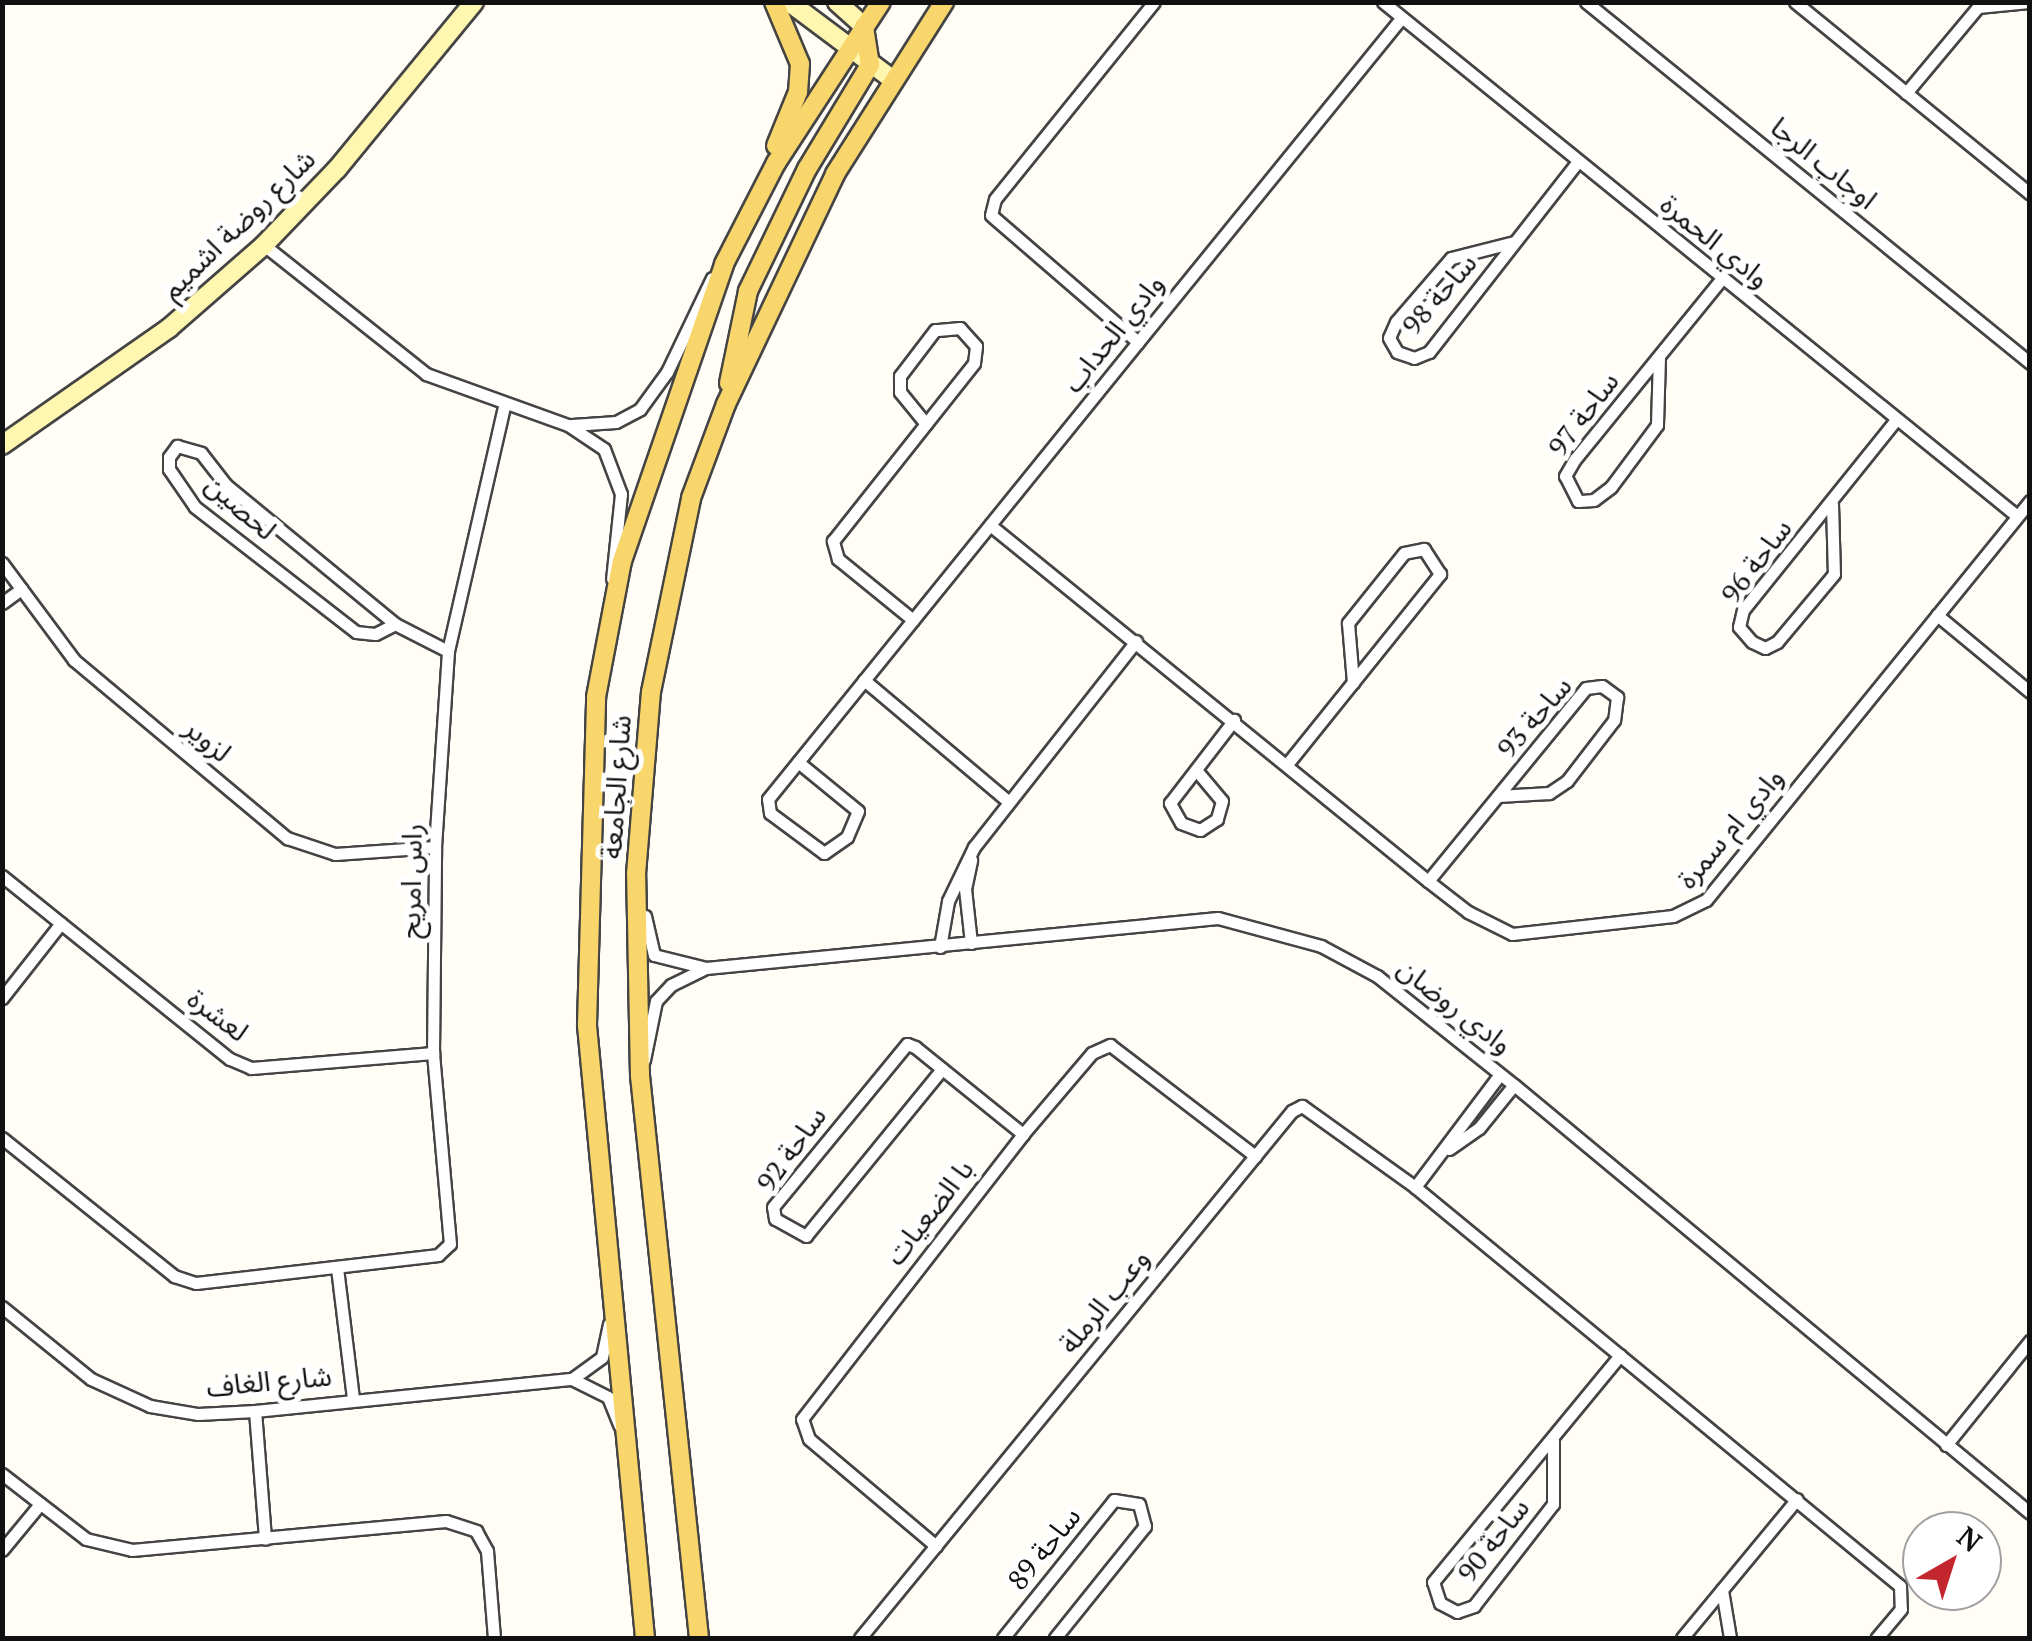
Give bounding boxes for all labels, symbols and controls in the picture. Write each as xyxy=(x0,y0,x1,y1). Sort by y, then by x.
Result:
street label: اوجاب الرجا xyxy=(1764,110,1884,216)
street label: شارع روضة اشميم xyxy=(154,142,322,306)
street label: وادي الحمرة xyxy=(1654,187,1776,295)
street label: ساحة 98 xyxy=(1395,246,1483,342)
street label: وادي الحداب xyxy=(1055,267,1171,399)
street label: ساحة 97 xyxy=(1540,365,1626,463)
street label: لحصين xyxy=(199,467,283,547)
street label: ساحة 96 xyxy=(1713,512,1799,610)
street label: ساحة 93 xyxy=(1490,669,1578,765)
street label: لزوير xyxy=(178,711,238,769)
street label: شارع الجامعة xyxy=(594,714,638,860)
street label: وادي ام سمرة xyxy=(1670,761,1790,895)
street label: راس امريح xyxy=(393,823,429,939)
street label: وادي روضان xyxy=(1391,951,1519,1061)
street label: لعشرة xyxy=(181,981,255,1049)
street label: ساحة 92 xyxy=(749,1100,833,1198)
street label: با الضعيات xyxy=(878,1153,980,1271)
street label: وعب الرملة xyxy=(1052,1242,1156,1360)
street label: شارع الغاف xyxy=(205,1359,333,1403)
street label: ساحة 90 xyxy=(1450,1491,1536,1589)
street label: ساحة 89 xyxy=(1000,1500,1088,1596)
north arrow xyxy=(1902,1511,2002,1611)
text: N xyxy=(1950,1518,1990,1560)

